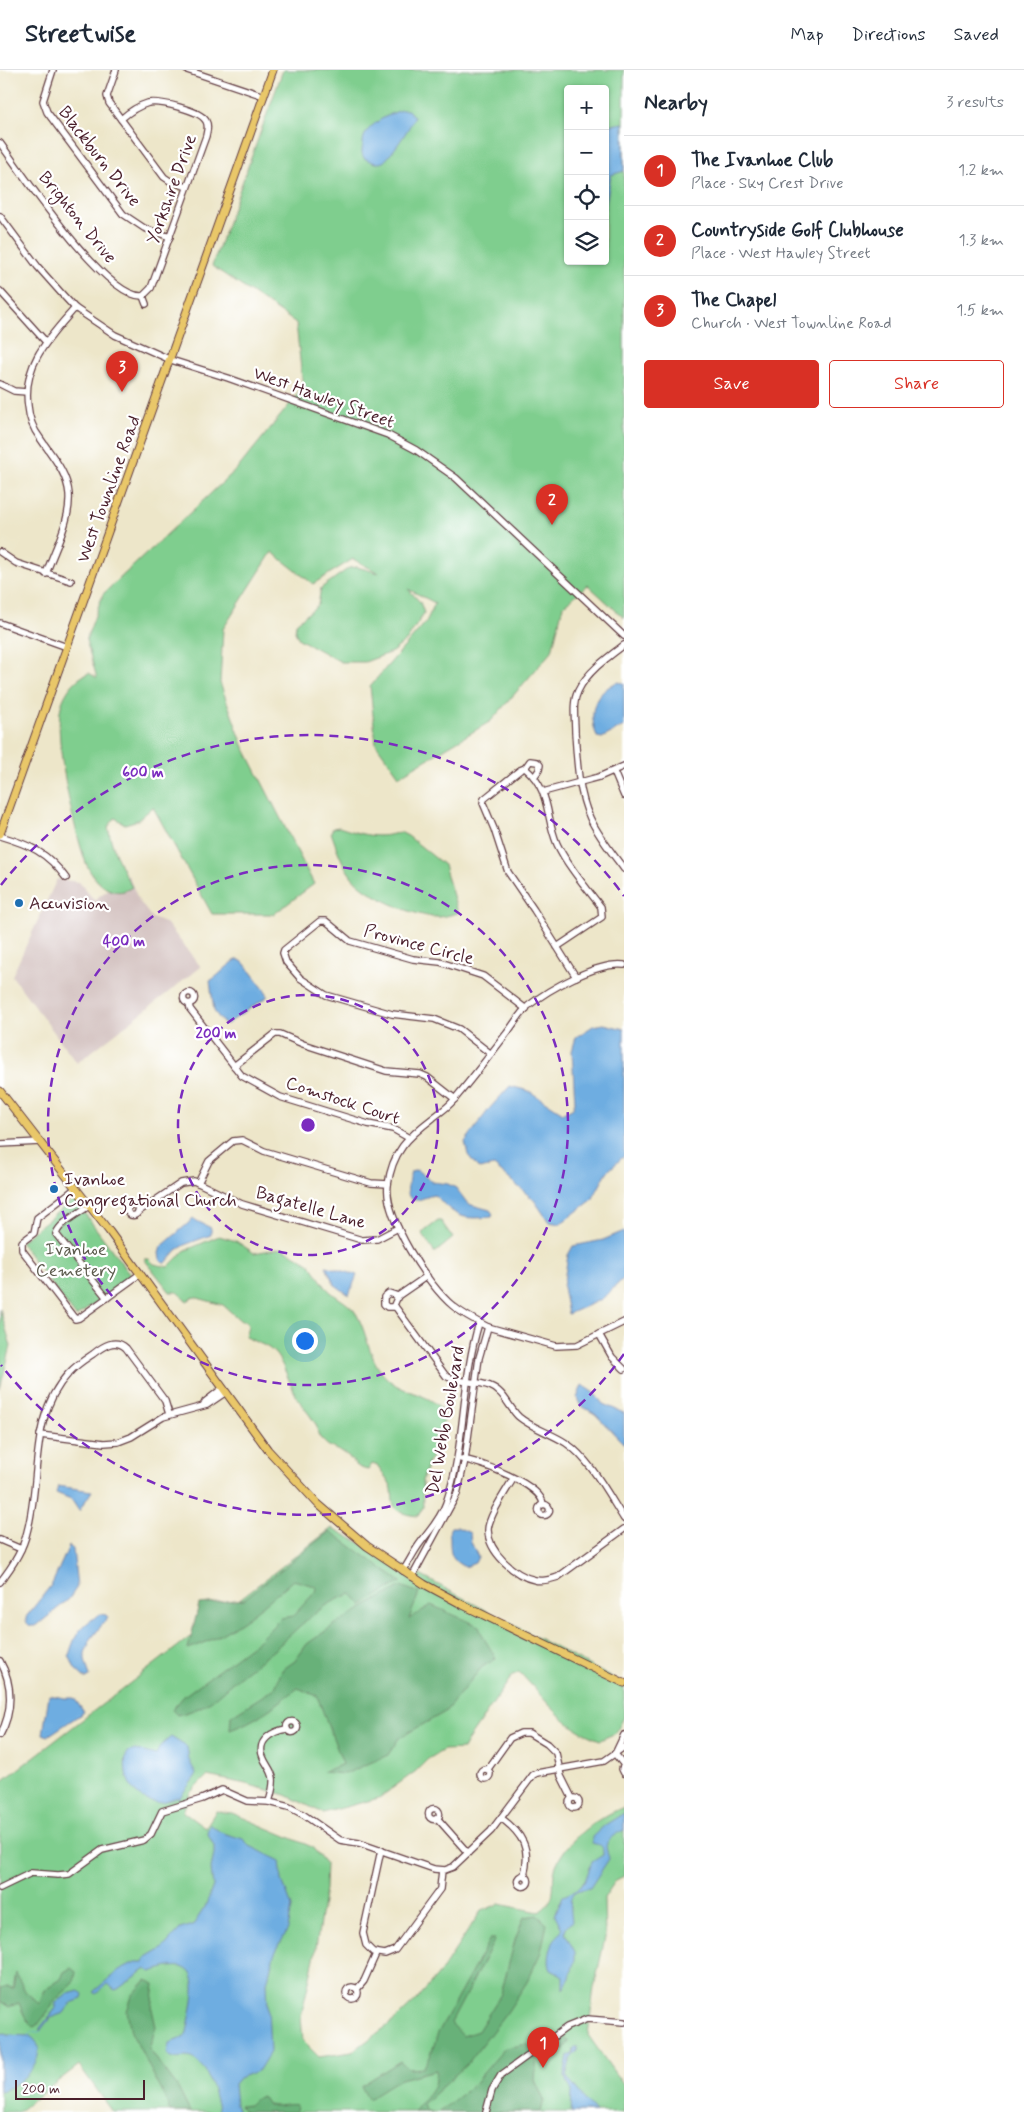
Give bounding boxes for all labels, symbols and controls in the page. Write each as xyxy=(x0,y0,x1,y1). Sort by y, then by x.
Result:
text: Streetwise xyxy=(25,19,136,50)
text: Map xyxy=(791,23,824,47)
text: Directions xyxy=(852,23,926,47)
text: Saved xyxy=(954,23,999,47)
map controls xyxy=(564,85,609,265)
button: + xyxy=(564,85,609,130)
text: Nearby xyxy=(644,89,708,117)
text: 3 results xyxy=(946,92,1004,113)
street label: Blackburn Drive xyxy=(52,101,146,212)
button: − xyxy=(564,130,609,175)
street label: Yorkshire Drive xyxy=(141,131,203,248)
text: The Ivanhoe Club xyxy=(691,148,833,173)
text: 1 xyxy=(656,160,664,181)
text: 1.2 km xyxy=(958,160,1004,181)
street label: Brighton Drive xyxy=(32,166,122,269)
text: Place · Sky Crest Drive xyxy=(691,173,844,194)
button: locate xyxy=(564,175,609,220)
text: Countryside Golf Clubhouse xyxy=(691,218,904,243)
button: layers xyxy=(564,220,609,265)
text: 2 xyxy=(656,230,664,251)
text: 1.3 km xyxy=(959,230,1004,251)
text: Place · West Hawley Street xyxy=(691,243,871,264)
text: The Chapel xyxy=(691,288,776,313)
text: 3 xyxy=(656,300,664,321)
text: 1.5 km xyxy=(956,300,1004,321)
text: Church · West Townline Road xyxy=(691,313,892,334)
pin: 3 xyxy=(106,351,138,392)
button: Save xyxy=(644,360,819,408)
button: Share xyxy=(829,360,1004,408)
street label: West Hawley Street xyxy=(250,361,398,435)
street label: West Townline Road xyxy=(71,412,147,566)
pin: 2 xyxy=(536,484,568,525)
text: 600 m xyxy=(122,763,164,783)
place label: Accuvision xyxy=(29,892,109,916)
marker: Accuvision xyxy=(13,897,25,909)
street label: Province Circle xyxy=(361,919,477,971)
text: 400 m xyxy=(103,932,145,952)
text: 200 m xyxy=(196,1024,237,1044)
street label: Comstock Court xyxy=(282,1071,403,1131)
centre of rings xyxy=(299,1116,317,1134)
place label: Ivanhoe Congregational Church xyxy=(64,1168,237,1215)
street label: Bagatelle Lane xyxy=(252,1181,369,1237)
marker: Ivanhoe Congregational Church xyxy=(48,1183,60,1195)
park label: Ivanhoe Cemetery xyxy=(36,1238,116,1283)
your location xyxy=(292,1328,318,1354)
street label: Del Webb Boulevard xyxy=(421,1344,471,1496)
pin: 1 xyxy=(527,2027,559,2068)
scale bar xyxy=(15,2077,145,2100)
text: 200 m xyxy=(22,2080,60,2098)

